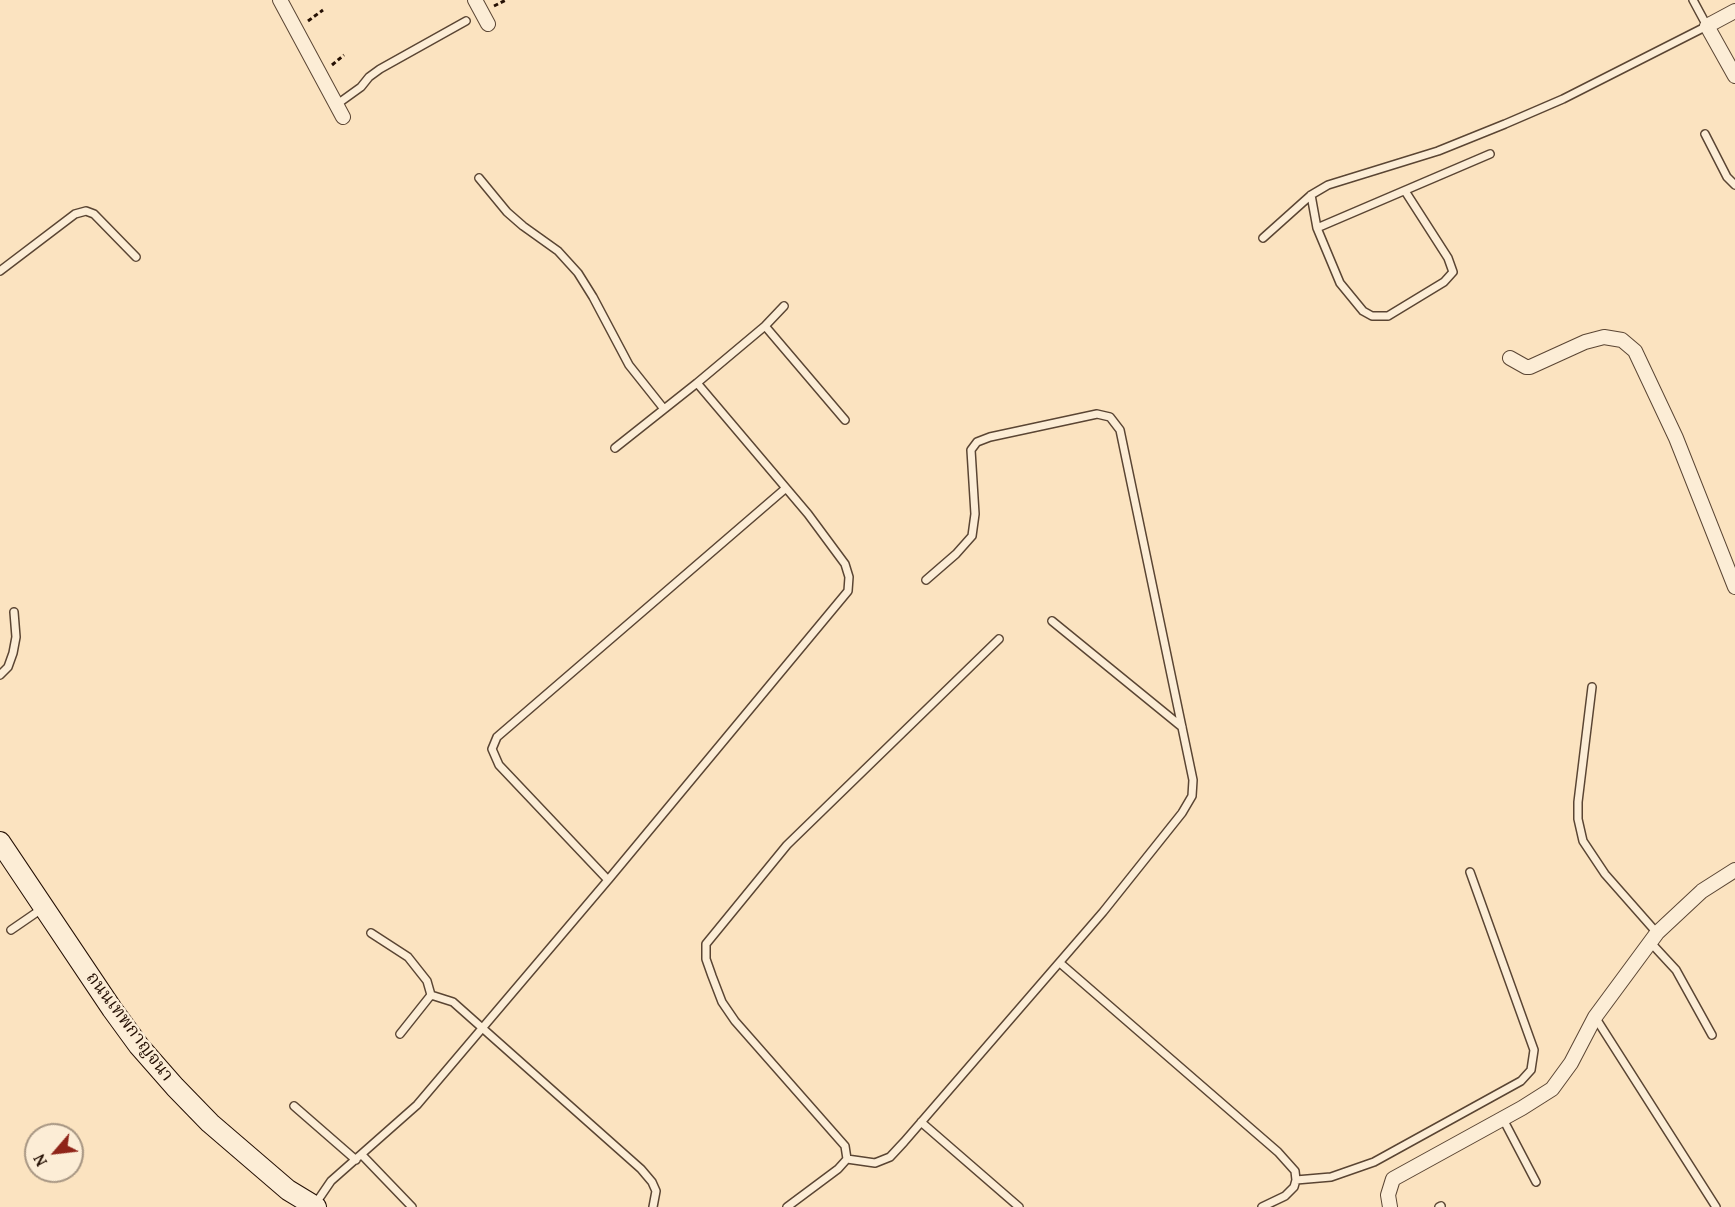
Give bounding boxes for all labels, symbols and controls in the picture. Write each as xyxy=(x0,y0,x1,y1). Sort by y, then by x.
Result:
street label: ถนนเทพกาญจนา xyxy=(81,968,177,1086)
north arrow xyxy=(24,1123,84,1183)
text: N xyxy=(27,1150,53,1171)

